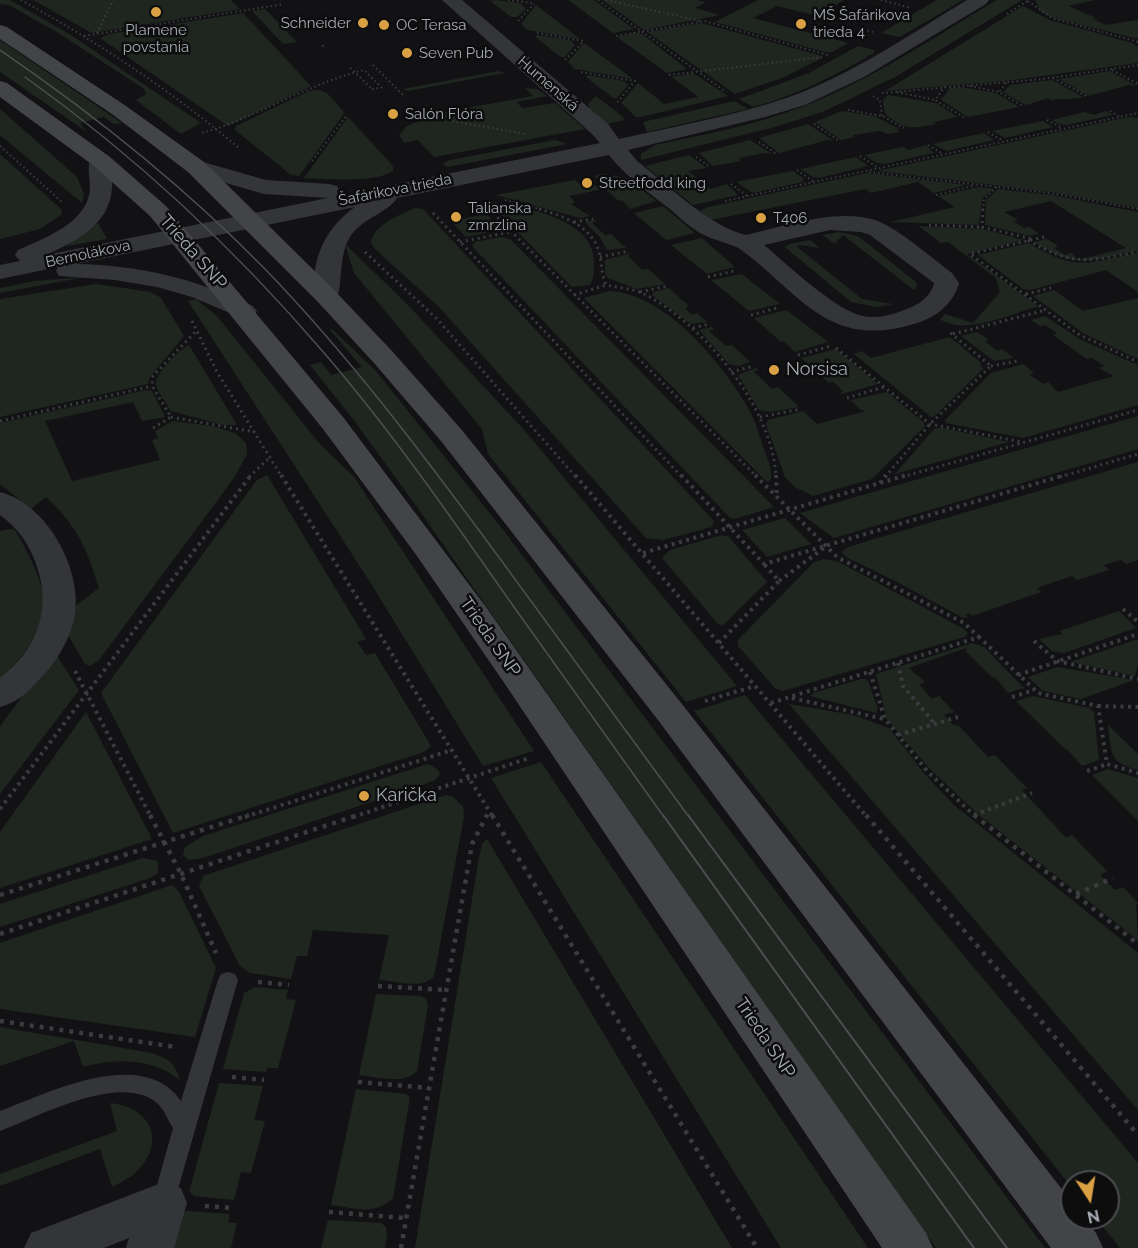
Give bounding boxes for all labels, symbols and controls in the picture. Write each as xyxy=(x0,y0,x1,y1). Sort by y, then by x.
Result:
marker: Plamene povstania xyxy=(149,5,163,19)
place label: MŠ Šafárikova trieda 4 xyxy=(813,6,910,41)
place label: Schneider xyxy=(281,14,351,32)
marker: Schneider xyxy=(356,16,370,30)
place label: OC Terasa xyxy=(396,16,466,34)
marker: MŠ Šafárikova trieda 4 xyxy=(794,17,808,31)
marker: OC Terasa xyxy=(377,18,391,32)
place label: Plamene povstania xyxy=(123,21,189,56)
place label: Seven Pub xyxy=(419,44,493,62)
marker: Seven Pub xyxy=(400,46,414,60)
street label: Humenská xyxy=(514,53,582,115)
place label: Salón Flóra xyxy=(405,105,483,123)
marker: Salón Flóra xyxy=(386,107,400,121)
street label: Šafárikova trieda xyxy=(337,170,453,210)
place label: Streetfodd king xyxy=(599,174,706,192)
marker: Streetfodd king xyxy=(580,176,594,190)
place label: Talianska zmrzlina xyxy=(468,199,531,234)
place label: T406 xyxy=(773,209,807,227)
street label: Trieda SNP xyxy=(155,210,231,294)
marker: Talianska zmrzlina xyxy=(449,210,463,224)
marker: T406 xyxy=(754,211,768,225)
street label: Bernolákova xyxy=(44,236,132,272)
place label: Norsisa xyxy=(786,359,848,381)
marker: Norsisa xyxy=(767,363,781,377)
street label: Trieda SNP xyxy=(455,593,525,681)
place label: Karička xyxy=(376,785,437,807)
marker: Karička xyxy=(357,789,371,803)
street label: Trieda SNP xyxy=(730,994,800,1082)
north arrow xyxy=(1060,1170,1120,1230)
text: N xyxy=(1085,1206,1101,1227)

